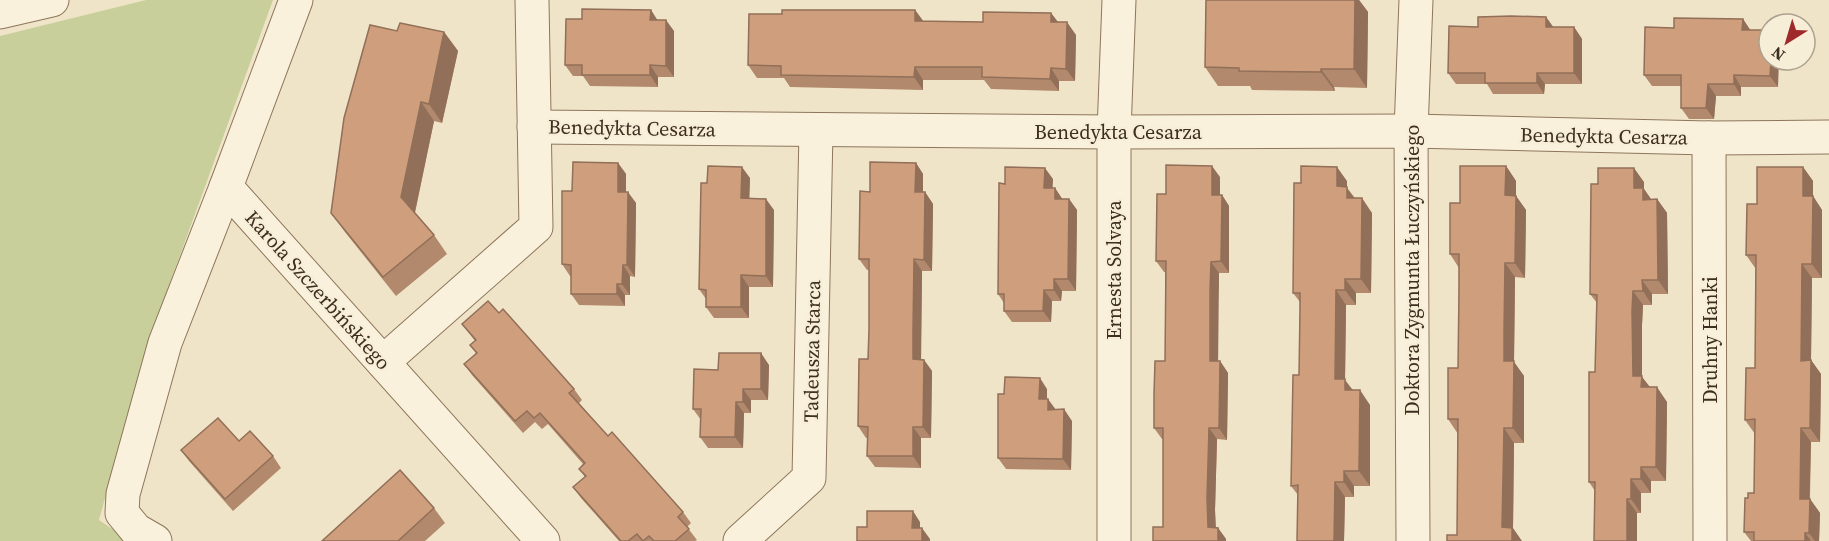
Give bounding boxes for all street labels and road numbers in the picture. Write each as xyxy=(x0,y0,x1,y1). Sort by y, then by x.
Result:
street label: Benedykta Cesarza xyxy=(548,113,717,143)
street label: Benedykta Cesarza xyxy=(1034,118,1203,146)
street label: Benedykta Cesarza xyxy=(1520,121,1689,151)
street label: Doktora Zygmunta Łuczyńskiego xyxy=(1398,125,1426,415)
street label: Ernesta Solvaya xyxy=(1100,199,1128,340)
street label: Karola Szczerbińskiego xyxy=(239,204,397,376)
street label: Druhny Hanki xyxy=(1696,276,1724,404)
street label: Tadeusza Starca xyxy=(797,279,827,422)

